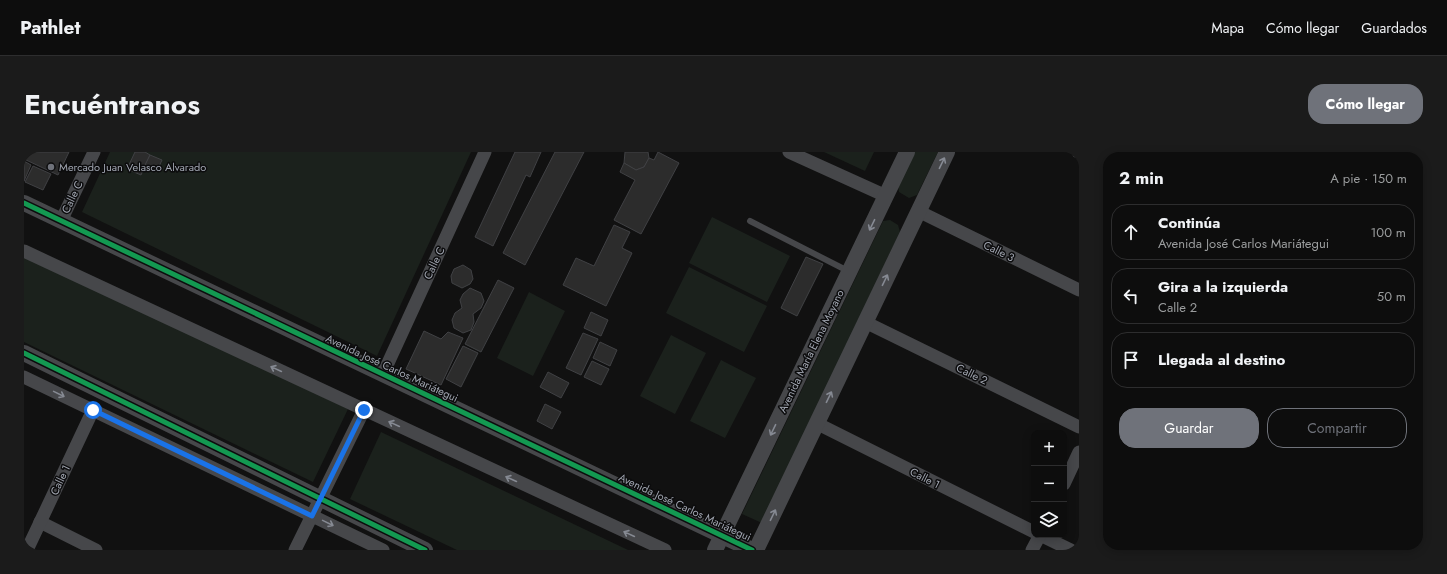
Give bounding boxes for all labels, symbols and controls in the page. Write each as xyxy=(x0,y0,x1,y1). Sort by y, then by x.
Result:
text: Pathlet xyxy=(20,14,80,41)
text: Mapa xyxy=(1211,18,1244,38)
text: Cómo llegar xyxy=(1266,18,1339,38)
text: Guardados xyxy=(1361,18,1427,38)
text: Encuéntranos xyxy=(24,84,200,125)
button: Cómo llegar xyxy=(1308,84,1423,124)
one-way arrow xyxy=(939,158,946,170)
place label: Mercado Juan Velasco Alvarado xyxy=(59,159,206,175)
marker: Mercado Juan Velasco Alvarado xyxy=(46,162,56,172)
text: 2 min xyxy=(1119,166,1164,190)
text: A pie · 150 m xyxy=(1330,169,1407,188)
street label: Calle C xyxy=(57,178,87,216)
text: Continúa xyxy=(1158,212,1220,234)
one-way arrow xyxy=(868,219,875,231)
icon: ahead xyxy=(1120,221,1142,243)
text: 100 m xyxy=(1371,223,1406,242)
text: Avenida José Carlos Mariátegui xyxy=(1158,234,1329,253)
street label: Calle 3 xyxy=(981,237,1017,265)
street label: Calle C xyxy=(419,244,449,282)
one-way arrow xyxy=(882,275,889,287)
text: Gira a la izquierda xyxy=(1158,276,1288,298)
icon: left xyxy=(1120,285,1142,307)
street label: Avenida María Elena Moyano xyxy=(774,287,848,415)
text: 50 m xyxy=(1377,287,1406,306)
text: Calle 2 xyxy=(1158,298,1197,317)
street label: Avenida José Carlos Mariátegui xyxy=(323,330,461,406)
icon: arrive xyxy=(1120,349,1142,371)
text: Llegada al destino xyxy=(1158,349,1285,371)
street label: Calle 2 xyxy=(954,360,990,388)
one-way arrow xyxy=(270,365,282,372)
one-way arrow xyxy=(53,391,65,398)
one-way arrow xyxy=(826,392,833,404)
route start xyxy=(84,401,102,419)
route end xyxy=(355,401,373,419)
button: Guardar xyxy=(1119,408,1259,448)
button: Compartir xyxy=(1267,408,1407,448)
one-way arrow xyxy=(388,420,400,427)
one-way arrow xyxy=(769,424,776,436)
map controls xyxy=(1031,430,1067,538)
button: + xyxy=(1031,430,1067,466)
street label: Calle 1 xyxy=(46,462,74,498)
street label: Calle 1 xyxy=(907,464,943,492)
button: − xyxy=(1031,466,1067,502)
street label: Avenida José Carlos Mariátegui xyxy=(616,469,754,545)
one-way arrow xyxy=(506,475,518,482)
button: layers xyxy=(1031,502,1067,538)
one-way arrow xyxy=(770,509,777,521)
one-way arrow xyxy=(321,520,333,528)
one-way arrow xyxy=(624,530,636,537)

